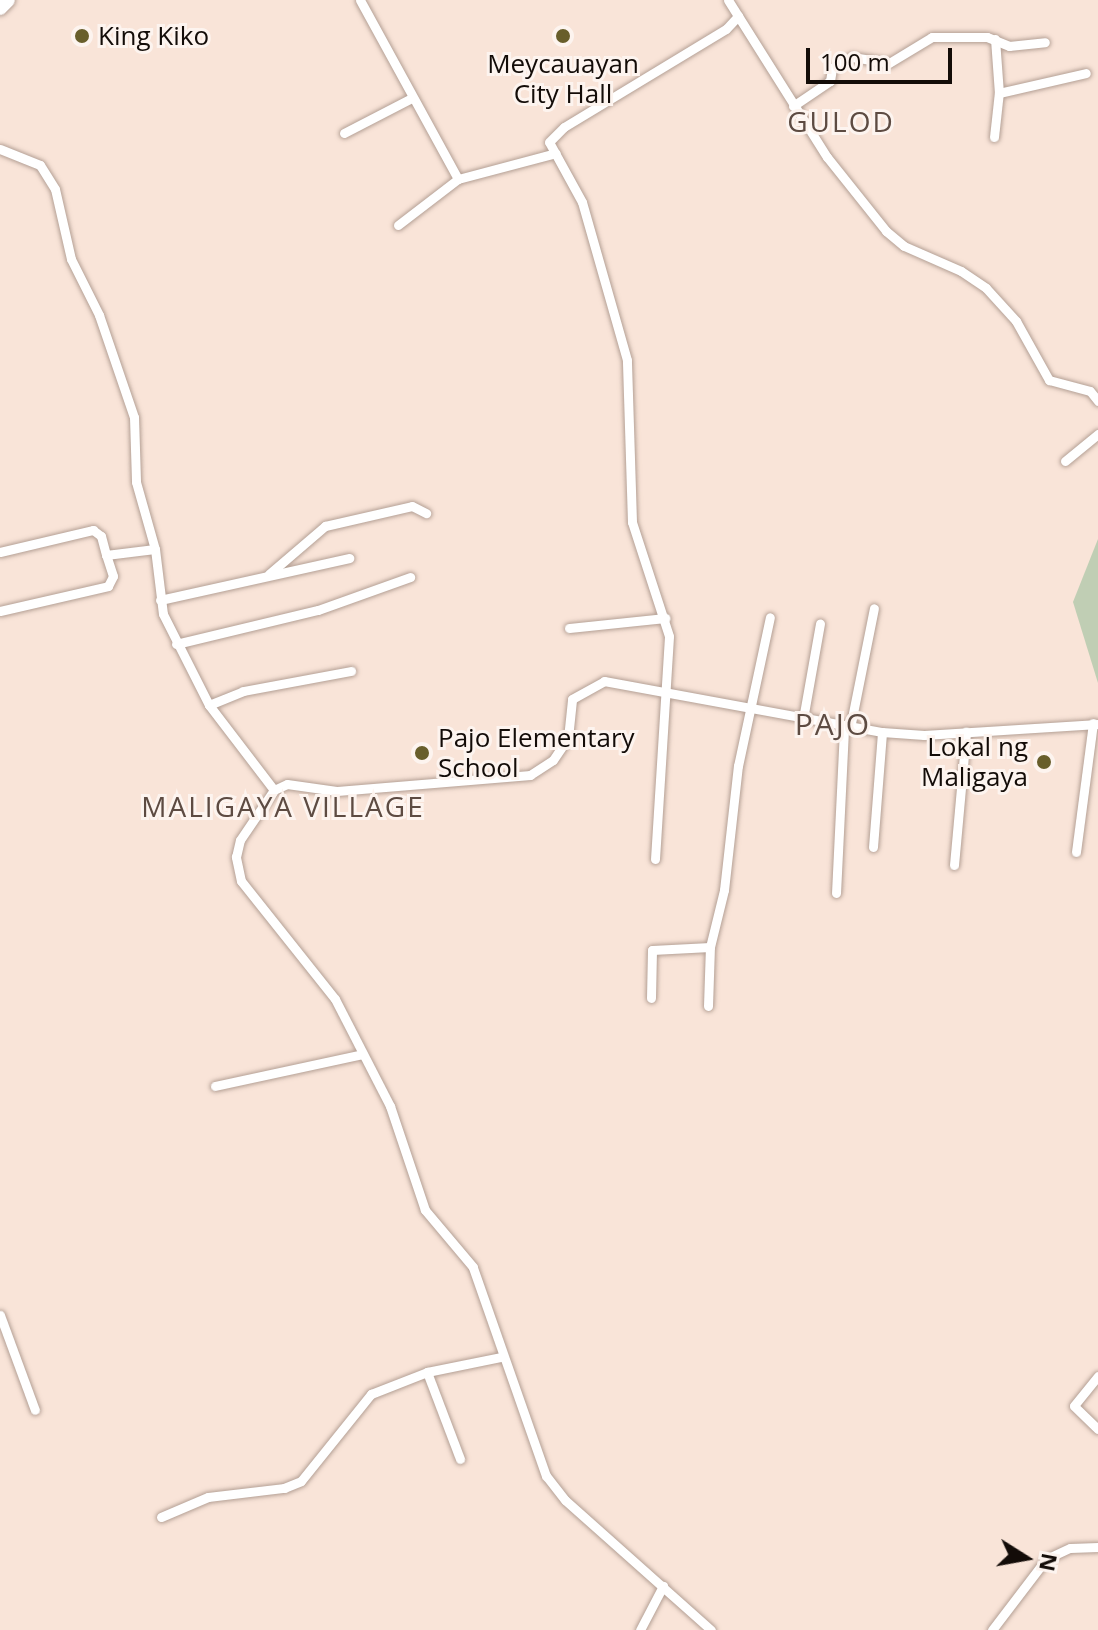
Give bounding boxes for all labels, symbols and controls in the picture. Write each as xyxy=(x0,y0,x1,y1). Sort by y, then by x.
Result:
place label: King Kiko xyxy=(98,20,209,52)
marker: King Kiko xyxy=(73,27,91,45)
marker: Meycauayan City Hall xyxy=(554,27,572,45)
scale bar xyxy=(810,32,956,82)
text: 100 m xyxy=(820,45,890,78)
place label: Meycauayan City Hall xyxy=(487,48,639,110)
district label: GULOD xyxy=(787,104,895,138)
district label: PAJO xyxy=(795,706,871,742)
place label: Pajo Elementary School xyxy=(438,722,635,784)
place label: Lokal ng Maligaya xyxy=(921,731,1028,792)
marker: Pajo Elementary School xyxy=(413,744,431,762)
marker: Lokal ng Maligaya xyxy=(1035,753,1053,771)
district label: MALIGAYA VILLAGE xyxy=(141,789,425,823)
north arrow xyxy=(986,1518,1066,1598)
text: N xyxy=(1033,1551,1066,1574)

